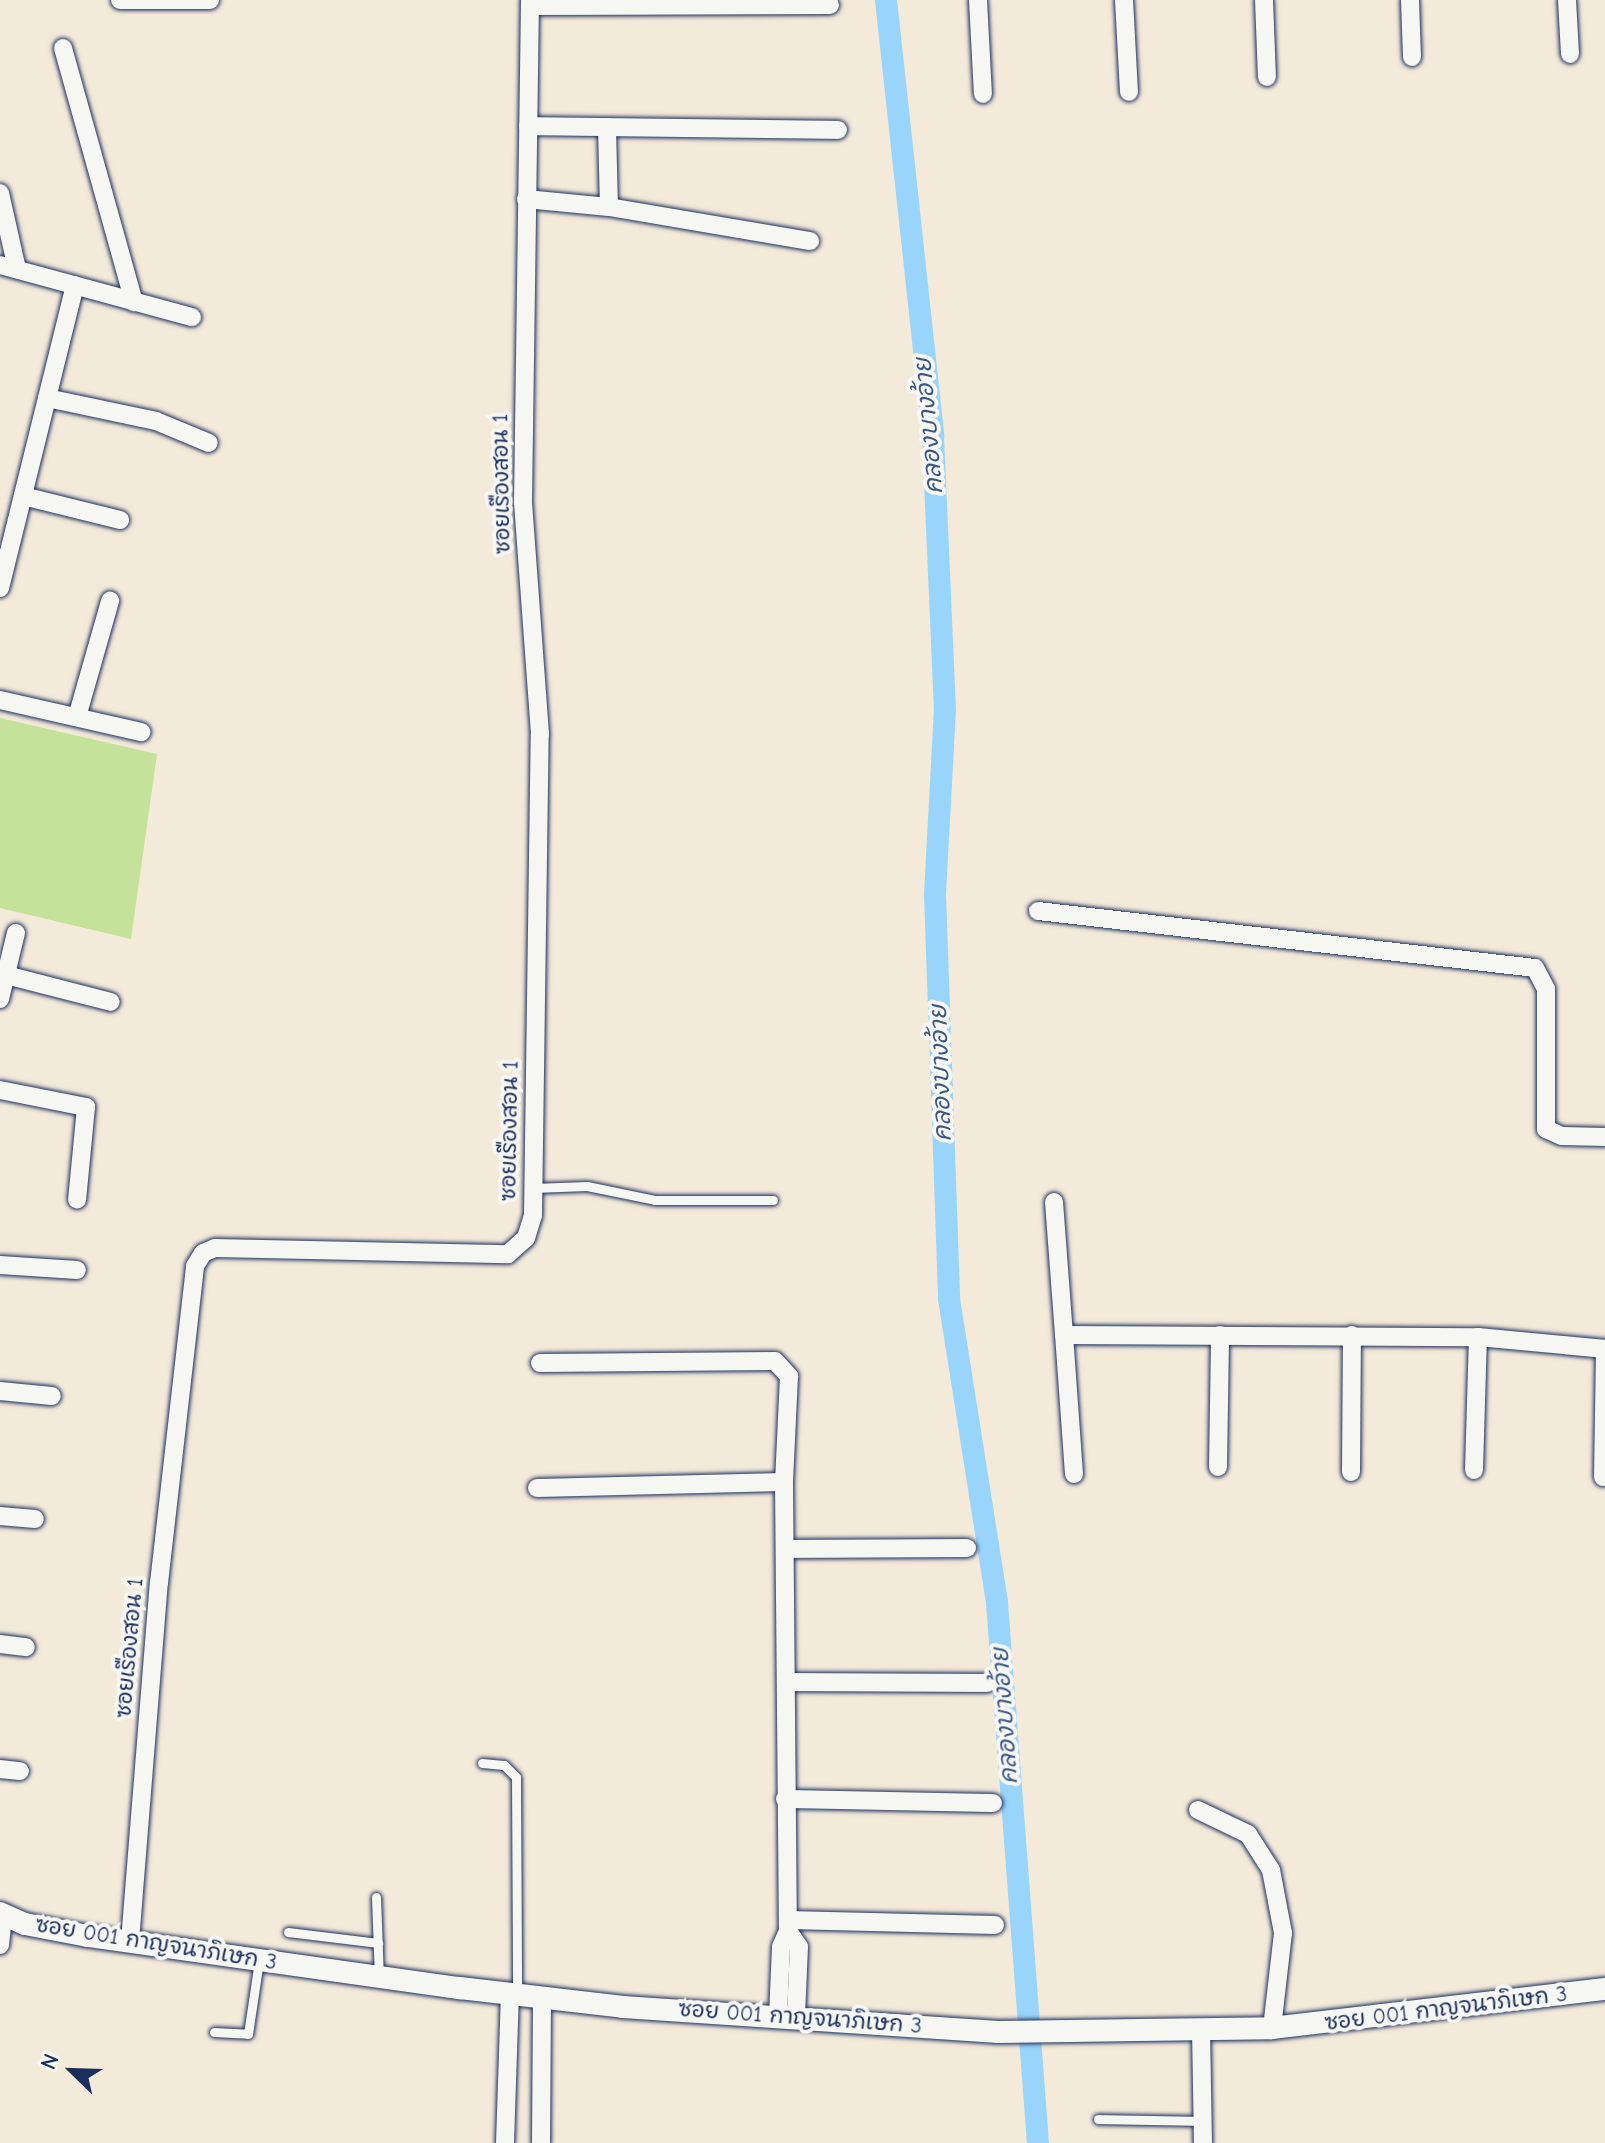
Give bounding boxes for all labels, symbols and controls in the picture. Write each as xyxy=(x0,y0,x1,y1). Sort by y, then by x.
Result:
water label: คลองบางอ้าย xyxy=(909,357,949,495)
street label: ซอยเรืองสอน 1 xyxy=(488,414,516,554)
water label: คลองบางอ้าย xyxy=(924,1004,958,1142)
street label: ซอยเรืองสอน 1 xyxy=(496,1061,524,1201)
street label: ซอยเรืองสอน 1 xyxy=(111,1577,149,1719)
water label: คลองบางอ้าย xyxy=(986,1647,1024,1785)
street label: ซอย 001 กาญจนาภิเษก 3 xyxy=(33,1912,279,1976)
street label: ซอย 001 กาญจนาภิเษก 3 xyxy=(1323,1981,1569,2037)
street label: ซอย 001 กาญจนาภิเษก 3 xyxy=(677,1996,923,2040)
north arrow xyxy=(32,2031,112,2111)
text: N xyxy=(35,2050,65,2073)

